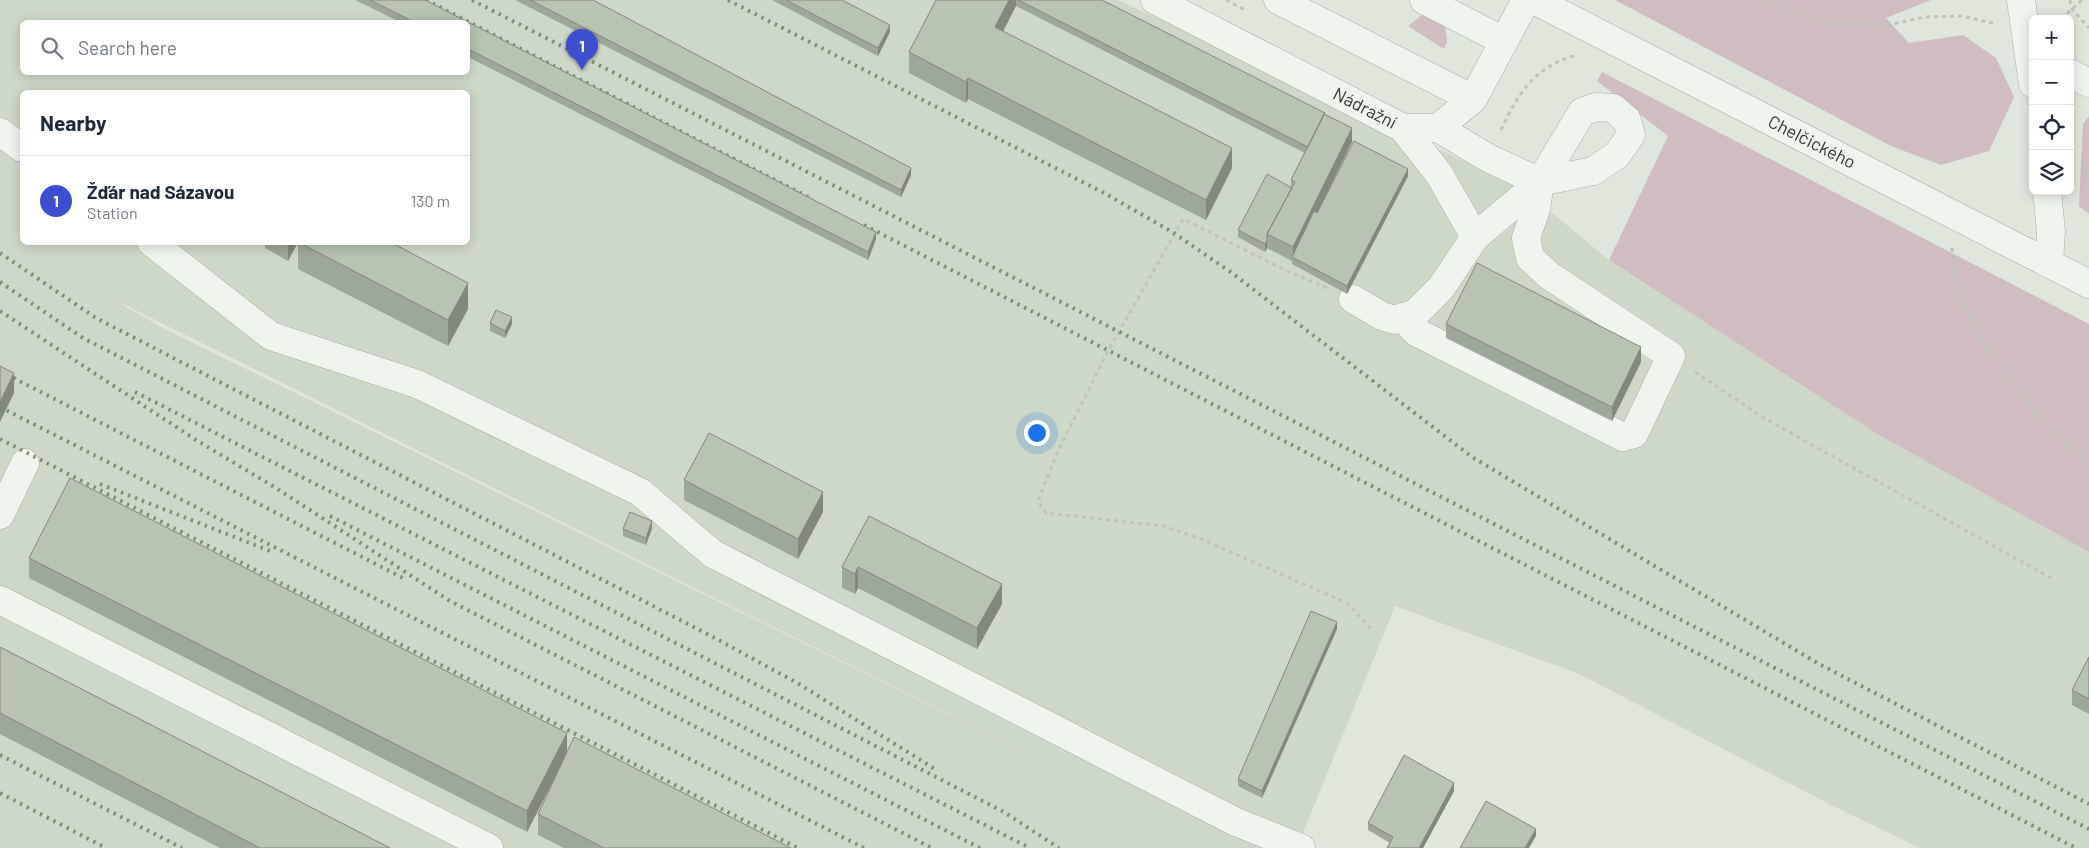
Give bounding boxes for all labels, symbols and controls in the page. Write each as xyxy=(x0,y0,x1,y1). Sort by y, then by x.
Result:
map controls xyxy=(2029,15,2074,195)
button: + xyxy=(2029,15,2074,60)
search box xyxy=(20,20,470,75)
pin: 1 xyxy=(566,29,598,70)
icon: search xyxy=(38,34,66,62)
text: Search here xyxy=(78,36,177,59)
button: − xyxy=(2029,60,2074,105)
street label: Nádražní xyxy=(1330,82,1401,133)
button: locate xyxy=(2029,105,2074,150)
text: Nearby xyxy=(40,110,106,135)
street label: Chelčického xyxy=(1765,110,1860,173)
button: layers xyxy=(2029,150,2074,195)
text: Žďár nad Sázavou xyxy=(87,180,234,203)
text: 1 xyxy=(53,191,59,210)
text: 130 m xyxy=(411,191,450,210)
text: Station xyxy=(87,203,138,222)
your location xyxy=(1024,420,1050,446)

